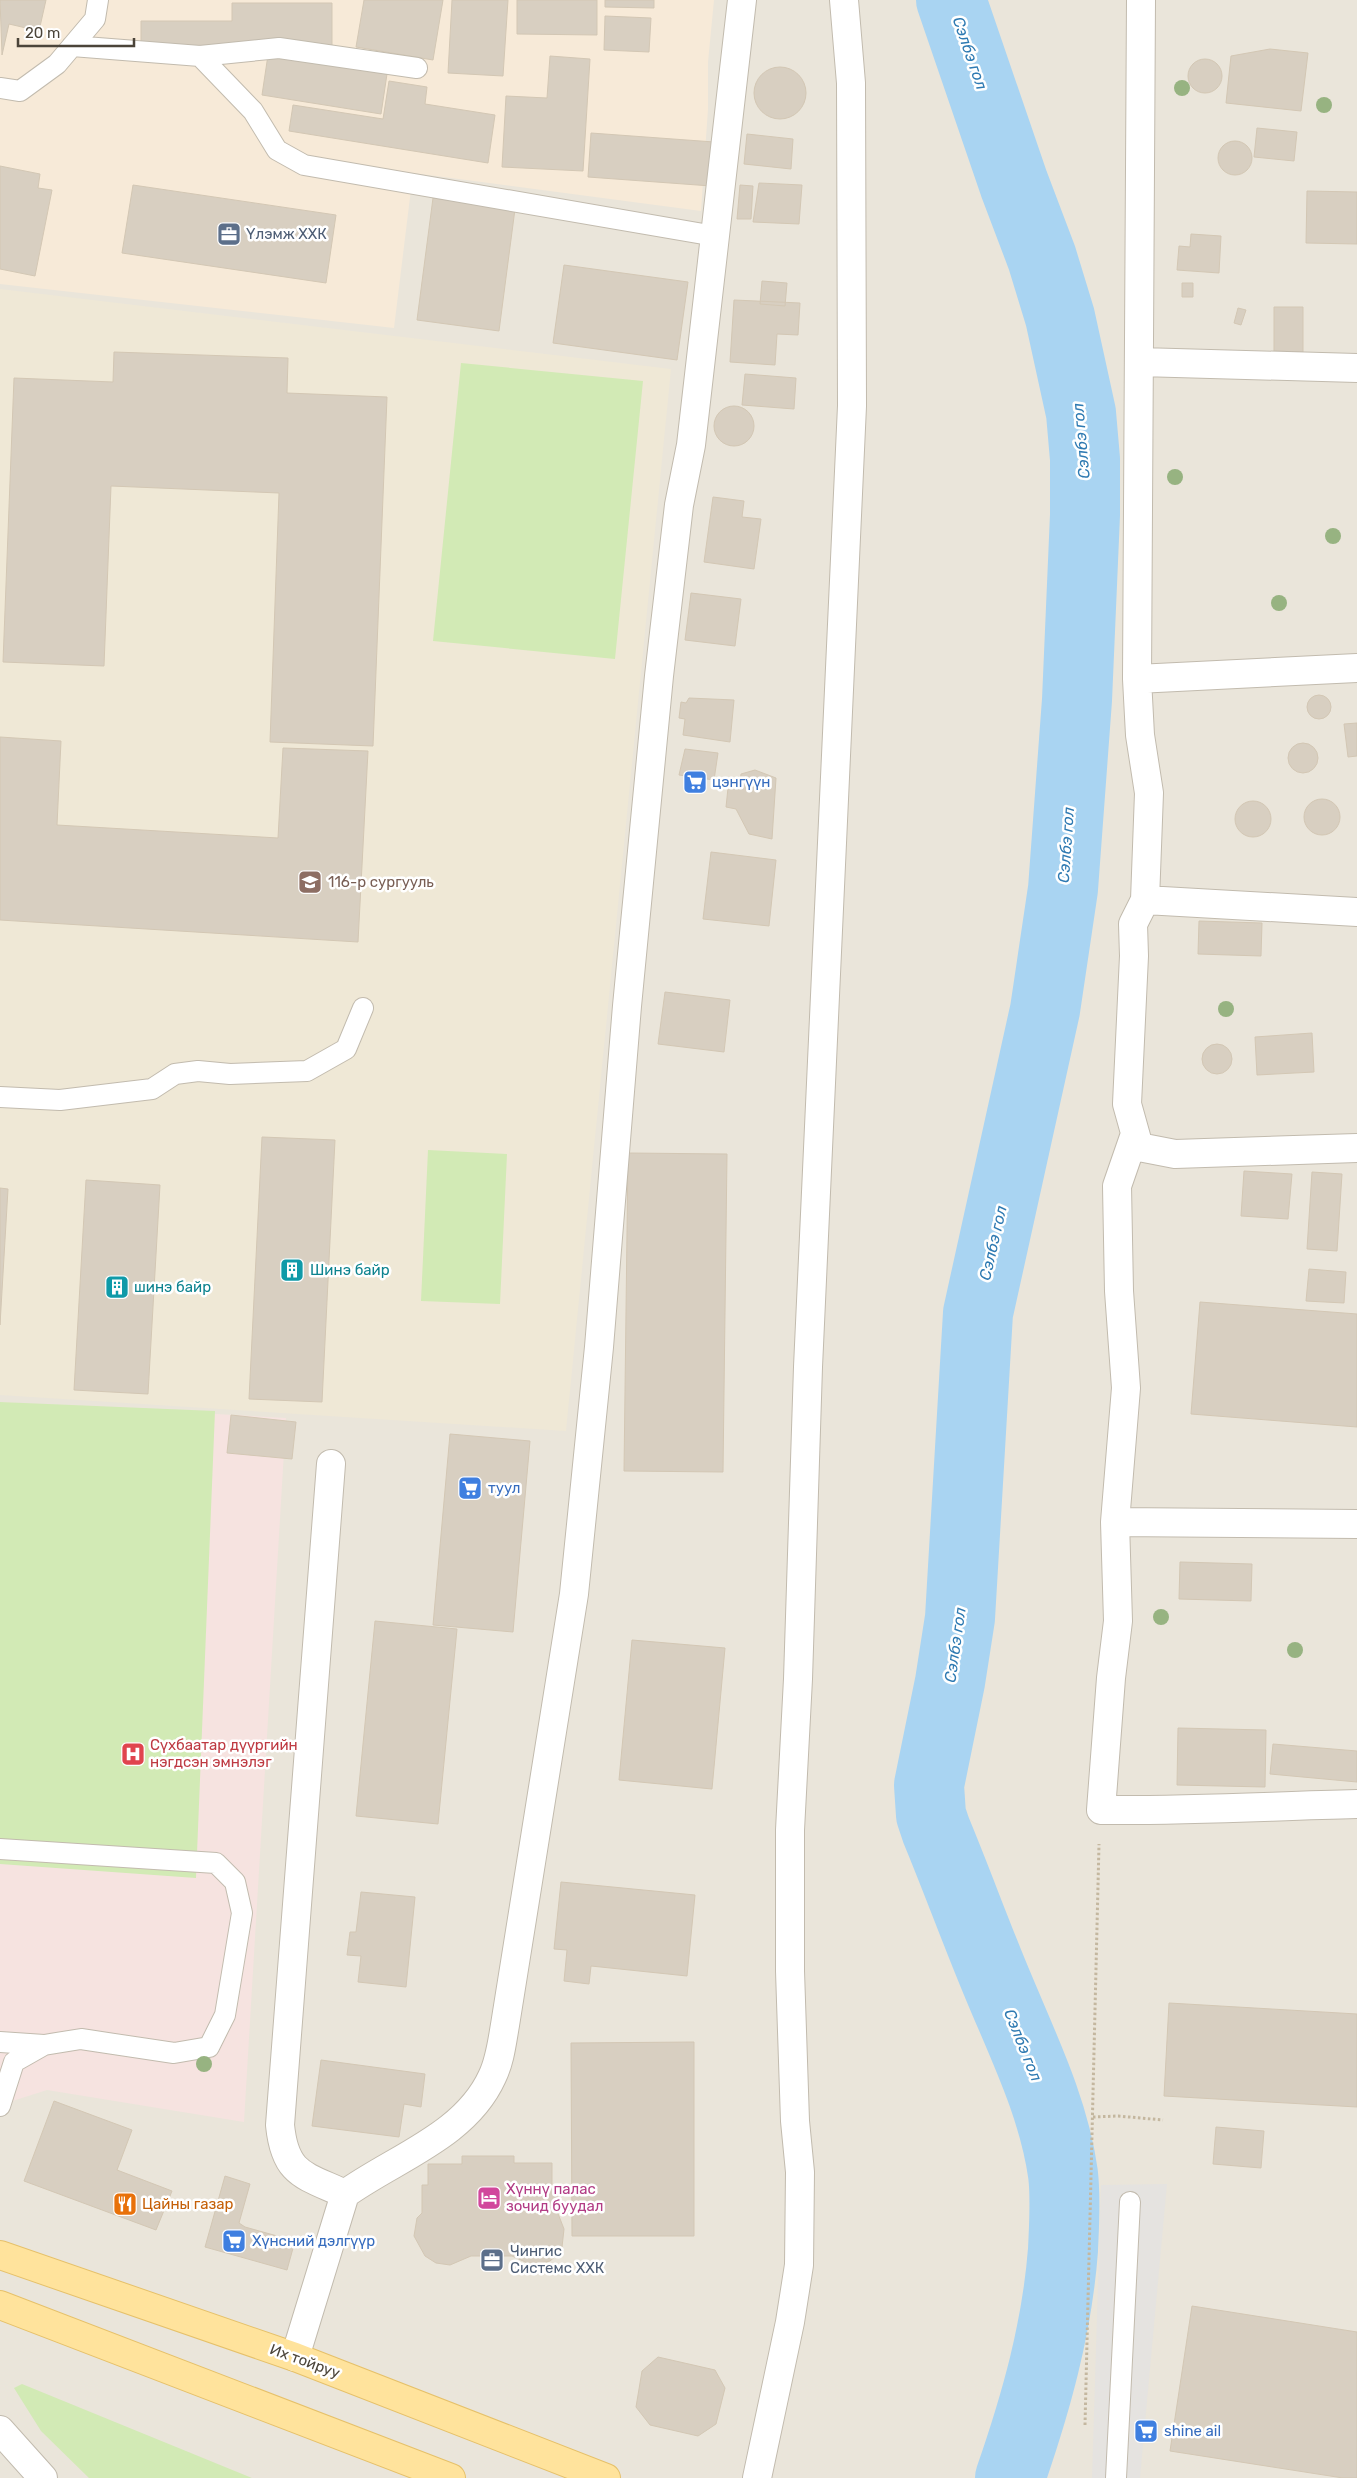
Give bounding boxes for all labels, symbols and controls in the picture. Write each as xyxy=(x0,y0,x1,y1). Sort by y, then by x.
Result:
water label: Сэлбэ гол xyxy=(949,14,991,92)
scale bar xyxy=(18,15,134,47)
text: 20 m xyxy=(25,24,60,42)
office icon: Үлэмж ХХК xyxy=(216,221,242,247)
place label: Үлэмж ХХК xyxy=(246,225,327,243)
water label: Сэлбэ гол xyxy=(1068,402,1094,480)
supermarket icon: цэнгүүн xyxy=(682,769,708,795)
place label: цэнгүүн xyxy=(712,773,770,791)
water label: Сэлбэ гол xyxy=(1054,806,1078,884)
school or university icon: 116-р сургууль xyxy=(297,869,323,895)
place label: 116-р сургууль xyxy=(328,873,434,891)
water label: Сэлбэ гол xyxy=(975,1204,1011,1282)
building icon: Шинэ байр xyxy=(279,1257,305,1283)
place label: Шинэ байр xyxy=(310,1261,390,1279)
building icon: шинэ байр xyxy=(104,1274,130,1300)
place label: шинэ байр xyxy=(134,1278,211,1296)
supermarket icon: туул xyxy=(457,1475,483,1501)
place label: туул xyxy=(488,1479,520,1497)
water label: Сэлбэ гол xyxy=(940,1606,970,1684)
place label: Сүхбаатар дүүргийн нэгдсэн эмнэлэг xyxy=(150,1736,298,1771)
hospital icon: Сүхбаатар дүүргийн нэгдсэн эмнэлэг xyxy=(120,1741,146,1767)
water label: Сэлбэ гол xyxy=(1000,2006,1046,2084)
place label: Хүннү палас зочид буудал xyxy=(506,2180,604,2215)
hotel icon: Хүннү палас зочид буудал xyxy=(476,2185,502,2211)
restaurant icon: Цайны газар xyxy=(112,2191,138,2217)
place label: Цайны газар xyxy=(142,2195,234,2213)
supermarket icon: Хүнсний дэлгүүр xyxy=(221,2228,247,2254)
place label: Хүнсний дэлгүүр xyxy=(252,2232,375,2250)
place label: Чингис Системс ХХК xyxy=(510,2242,605,2277)
office icon: Чингис Системс ХХК xyxy=(479,2247,505,2273)
street label: Их тойруу xyxy=(267,2340,343,2382)
supermarket icon: shine ail xyxy=(1133,2418,1159,2444)
place label: shine ail xyxy=(1164,2422,1221,2440)

